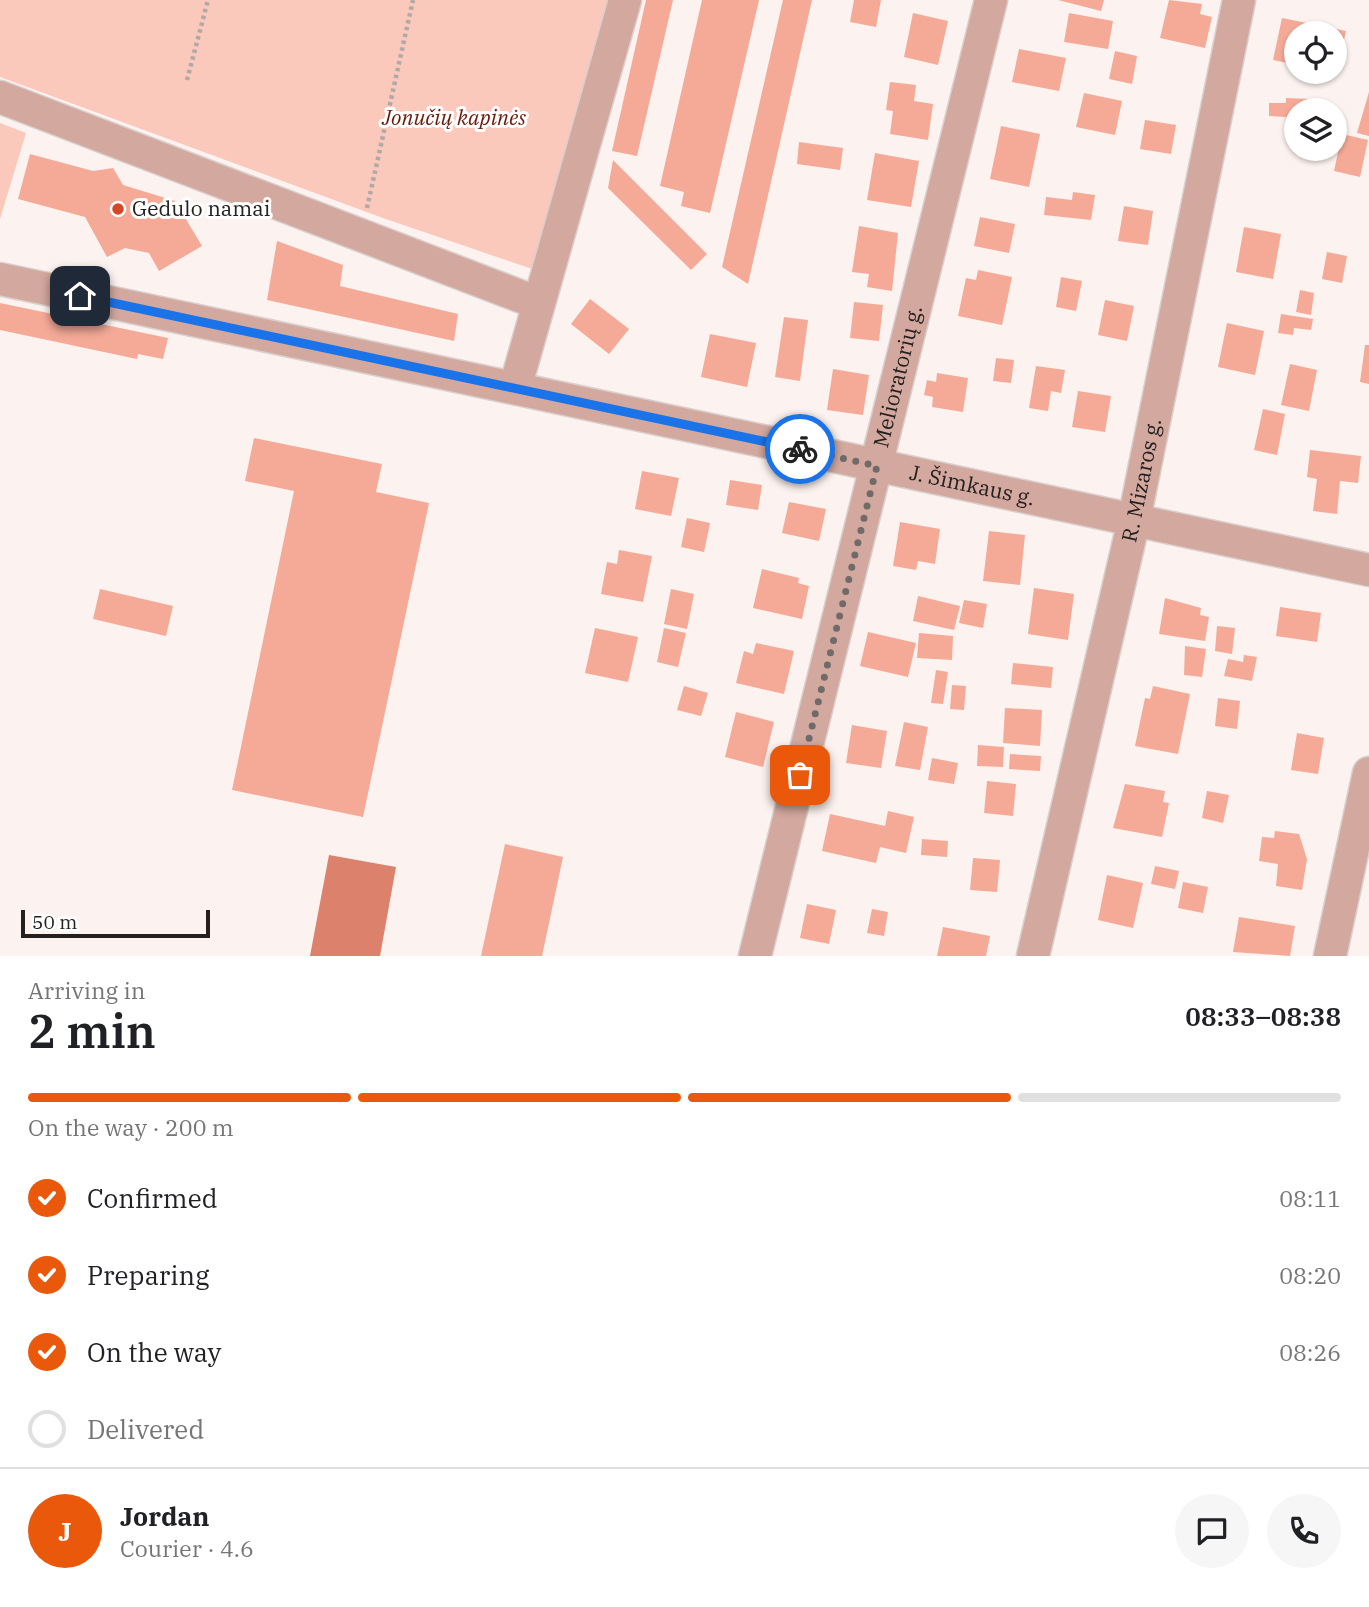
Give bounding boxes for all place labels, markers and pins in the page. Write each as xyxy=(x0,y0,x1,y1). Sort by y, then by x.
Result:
place label: Gedulo namai xyxy=(132,194,270,222)
marker: Gedulo namai xyxy=(110,201,126,217)
pin xyxy=(50,266,110,326)
pin xyxy=(770,745,830,805)

